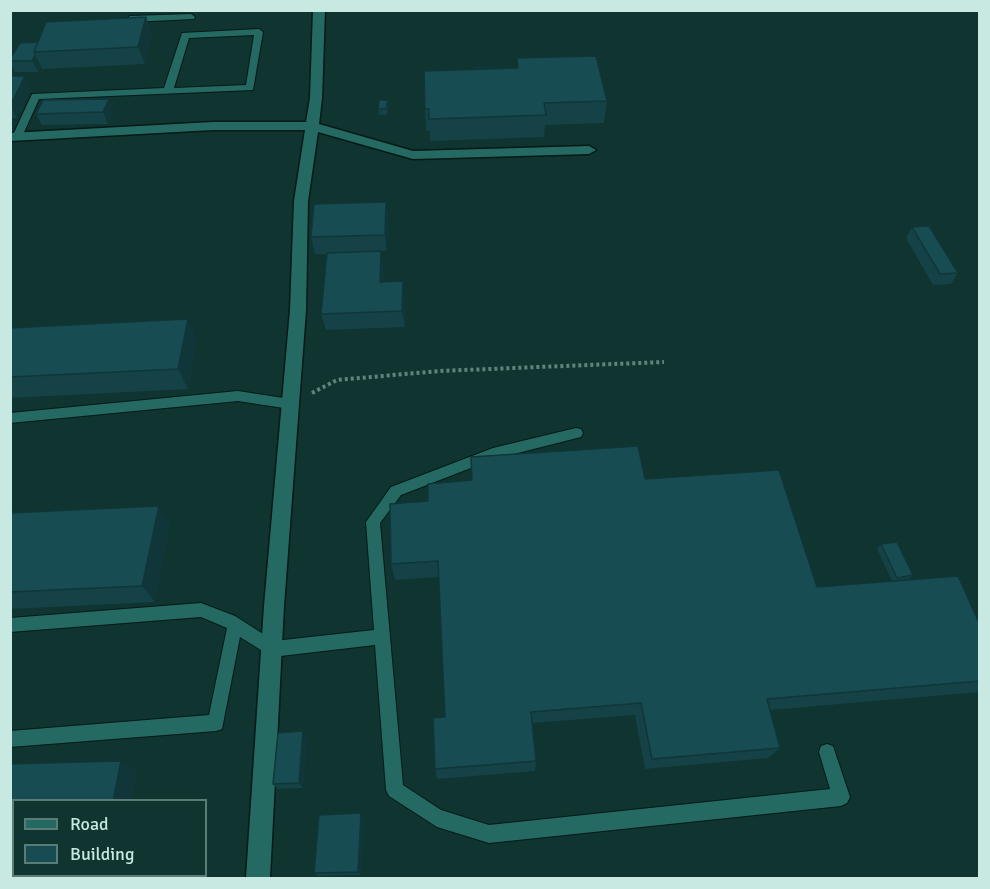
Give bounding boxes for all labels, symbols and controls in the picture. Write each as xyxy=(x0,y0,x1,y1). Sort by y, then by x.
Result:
legend xyxy=(12,799,207,877)
text: Road xyxy=(70,813,109,835)
text: Building xyxy=(70,843,134,865)

